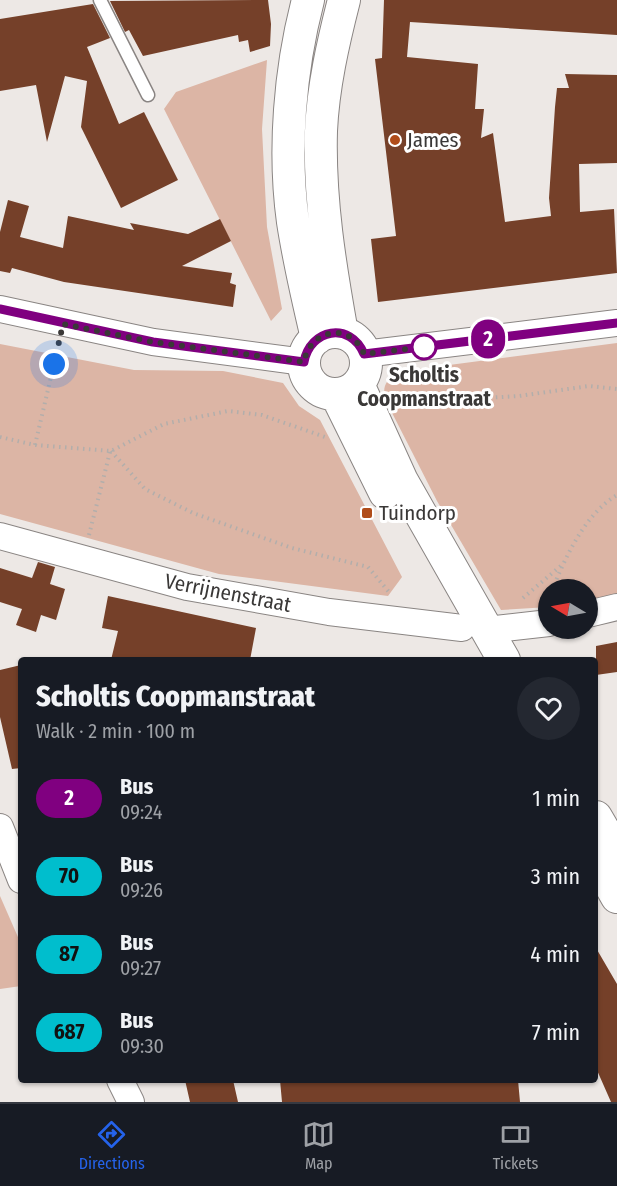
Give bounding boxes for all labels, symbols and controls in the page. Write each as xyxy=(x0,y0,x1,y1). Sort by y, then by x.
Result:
place label: James xyxy=(407,127,459,153)
marker: James xyxy=(388,133,402,147)
line badge: 2 xyxy=(468,320,508,358)
text: 2 xyxy=(483,326,493,352)
marker: Scholtis Coopmanstraat xyxy=(411,334,437,360)
your location xyxy=(39,349,69,379)
place label: Scholtis Coopmanstraat xyxy=(357,362,491,412)
place label: Tuindorp xyxy=(379,500,456,526)
marker: Tuindorp xyxy=(360,506,374,520)
street label: Verrijnenstraat xyxy=(163,568,293,618)
north arrow xyxy=(538,579,598,639)
map controls xyxy=(538,579,598,639)
button: heart xyxy=(517,677,580,740)
text: Scholtis Coopmanstraat xyxy=(36,680,315,713)
text: Walk · 2 min · 100 m xyxy=(36,719,195,743)
text: Bus xyxy=(120,773,153,800)
text: 2 xyxy=(64,785,74,811)
text: 1 min xyxy=(532,785,580,812)
text: 09:24 xyxy=(120,800,162,824)
text: Bus xyxy=(120,851,153,878)
text: 70 xyxy=(59,863,79,889)
text: 3 min xyxy=(531,863,580,890)
text: 09:26 xyxy=(120,878,163,902)
text: Bus xyxy=(120,929,153,956)
text: 87 xyxy=(59,941,79,967)
text: 4 min xyxy=(530,941,580,968)
text: 09:27 xyxy=(120,956,161,980)
text: Bus xyxy=(120,1007,153,1034)
text: 687 xyxy=(54,1019,84,1045)
text: 7 min xyxy=(532,1019,580,1046)
text: 09:30 xyxy=(120,1034,164,1058)
tab: Directions xyxy=(79,1118,145,1173)
tab: Map xyxy=(302,1118,335,1173)
tab: Tickets xyxy=(493,1118,538,1173)

